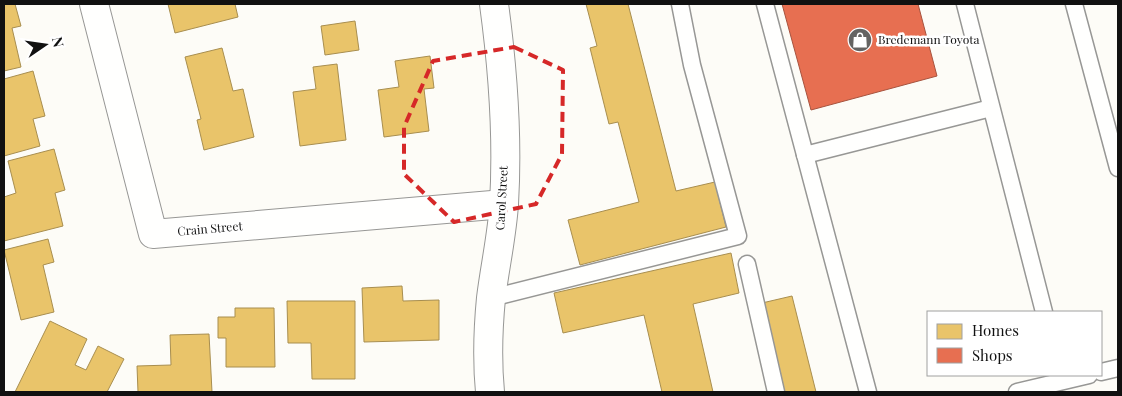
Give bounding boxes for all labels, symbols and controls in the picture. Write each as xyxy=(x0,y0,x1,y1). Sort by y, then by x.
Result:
north arrow xyxy=(20,20,70,70)
shop icon: Bredemann Toyota xyxy=(847,27,873,53)
place label: Bredemann Toyota xyxy=(878,31,979,47)
text: N xyxy=(48,35,69,49)
street label: Carol Street xyxy=(491,165,511,231)
street label: Crain Street xyxy=(177,217,244,239)
legend xyxy=(927,311,1102,376)
text: Homes xyxy=(972,320,1019,340)
text: Shops xyxy=(972,345,1013,365)

